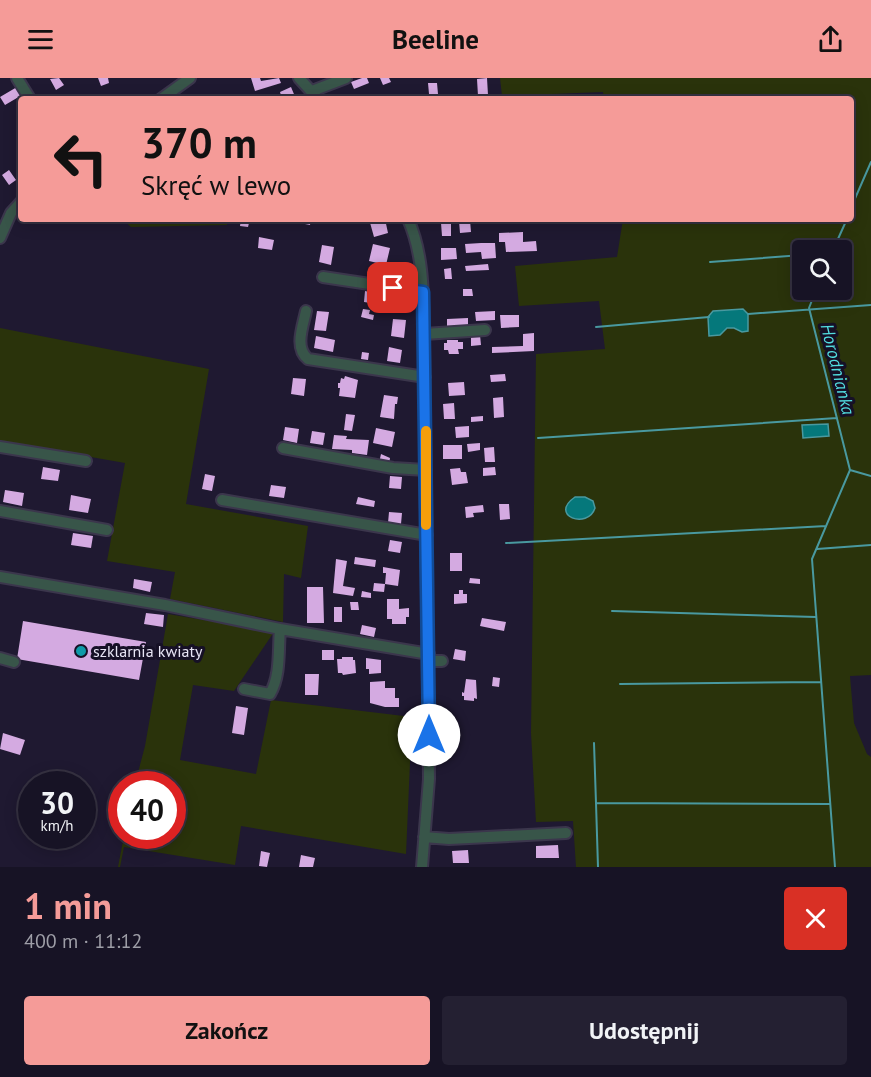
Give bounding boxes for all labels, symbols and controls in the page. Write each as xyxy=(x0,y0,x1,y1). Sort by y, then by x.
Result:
text: Beeline xyxy=(392,22,479,56)
icon: menu xyxy=(24,23,57,56)
icon: share xyxy=(814,23,847,56)
text: 370 m xyxy=(141,115,257,170)
icon: left xyxy=(42,120,120,198)
text: Skręć w lewo xyxy=(141,168,291,202)
map controls xyxy=(792,240,852,300)
button: search xyxy=(792,240,852,300)
pin xyxy=(367,262,418,313)
icon: arrive xyxy=(376,271,409,304)
water label: Horodnianka xyxy=(816,321,860,417)
place label: szklarnia kwiaty xyxy=(93,641,203,661)
marker: szklarnia kwiaty xyxy=(74,644,88,658)
position arrow xyxy=(397,703,461,767)
speed limit sign: 40 xyxy=(108,771,186,849)
text: 30 xyxy=(40,783,74,822)
text: km/h xyxy=(41,816,73,835)
text: 1 min xyxy=(24,882,112,929)
button: close xyxy=(784,887,847,950)
text: 400 m · 11:12 xyxy=(24,928,142,954)
button: Zakończ xyxy=(24,996,430,1065)
button: Udostępnij xyxy=(442,996,847,1065)

